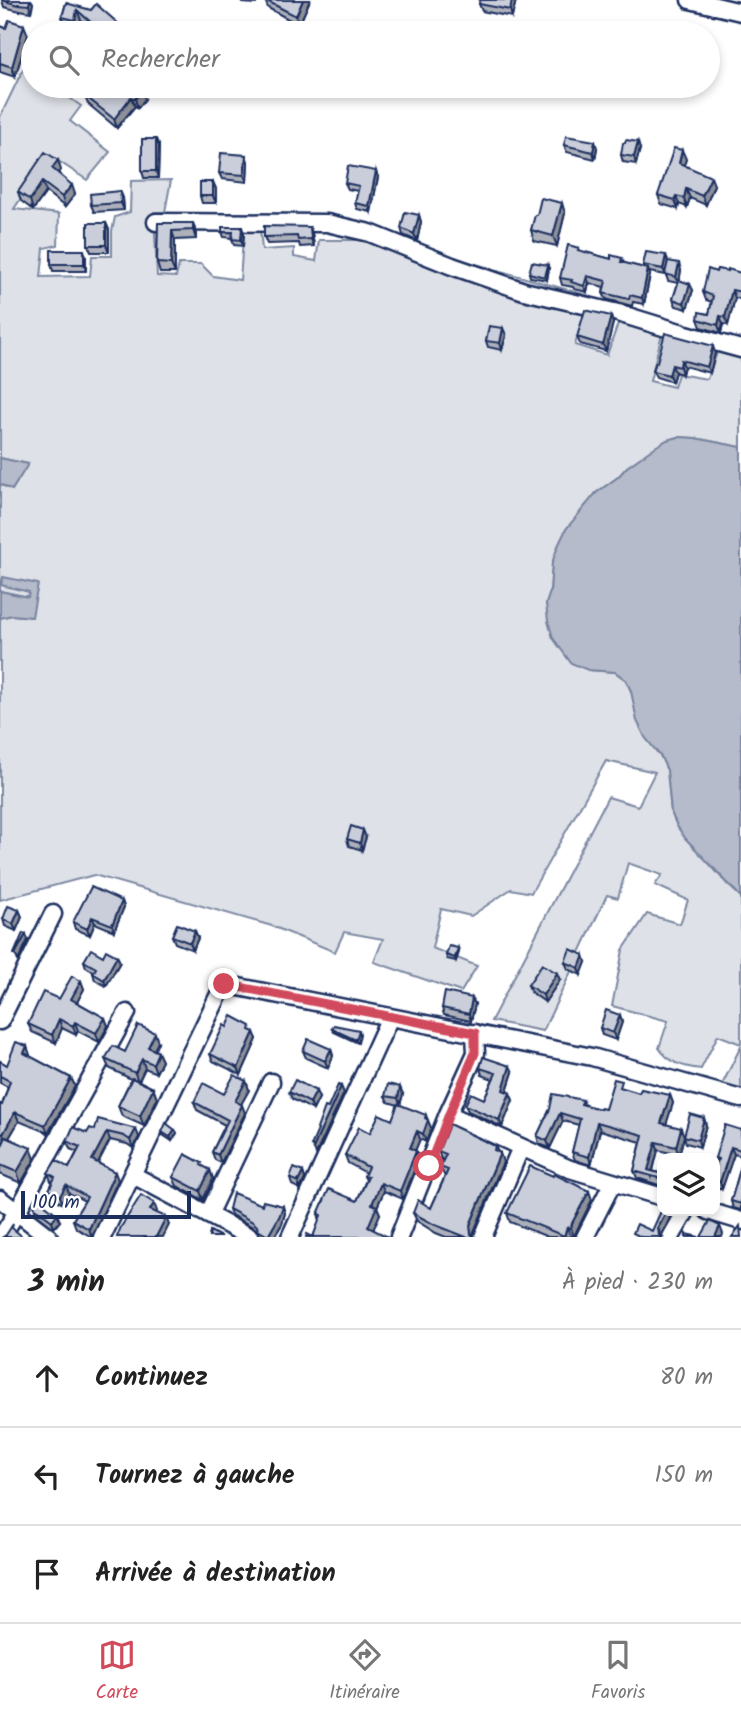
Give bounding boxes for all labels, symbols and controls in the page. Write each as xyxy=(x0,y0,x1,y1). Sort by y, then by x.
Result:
search box xyxy=(21,21,720,98)
text: Rechercher xyxy=(101,39,220,81)
icon: search xyxy=(45,41,83,79)
route end xyxy=(208,968,239,999)
route start xyxy=(413,1150,444,1181)
map controls xyxy=(657,1153,720,1216)
button: layers xyxy=(657,1153,720,1216)
scale bar xyxy=(21,1188,191,1220)
text: 100 m xyxy=(32,1188,80,1218)
text: 3 min xyxy=(28,1259,105,1307)
text: À pied · 230 m xyxy=(562,1265,713,1301)
text: Continuez xyxy=(95,1357,208,1399)
icon: ahead xyxy=(28,1359,66,1397)
text: 80 m xyxy=(660,1360,713,1396)
text: Tournez à gauche xyxy=(95,1455,295,1497)
icon: left xyxy=(28,1457,66,1495)
text: 150 m xyxy=(654,1458,713,1494)
text: Arrivée à destination xyxy=(95,1553,336,1595)
icon: arrive xyxy=(28,1555,66,1593)
tab: Carte xyxy=(96,1636,138,1708)
tab: Itinéraire xyxy=(329,1636,400,1708)
tab: Favoris xyxy=(591,1636,645,1708)

